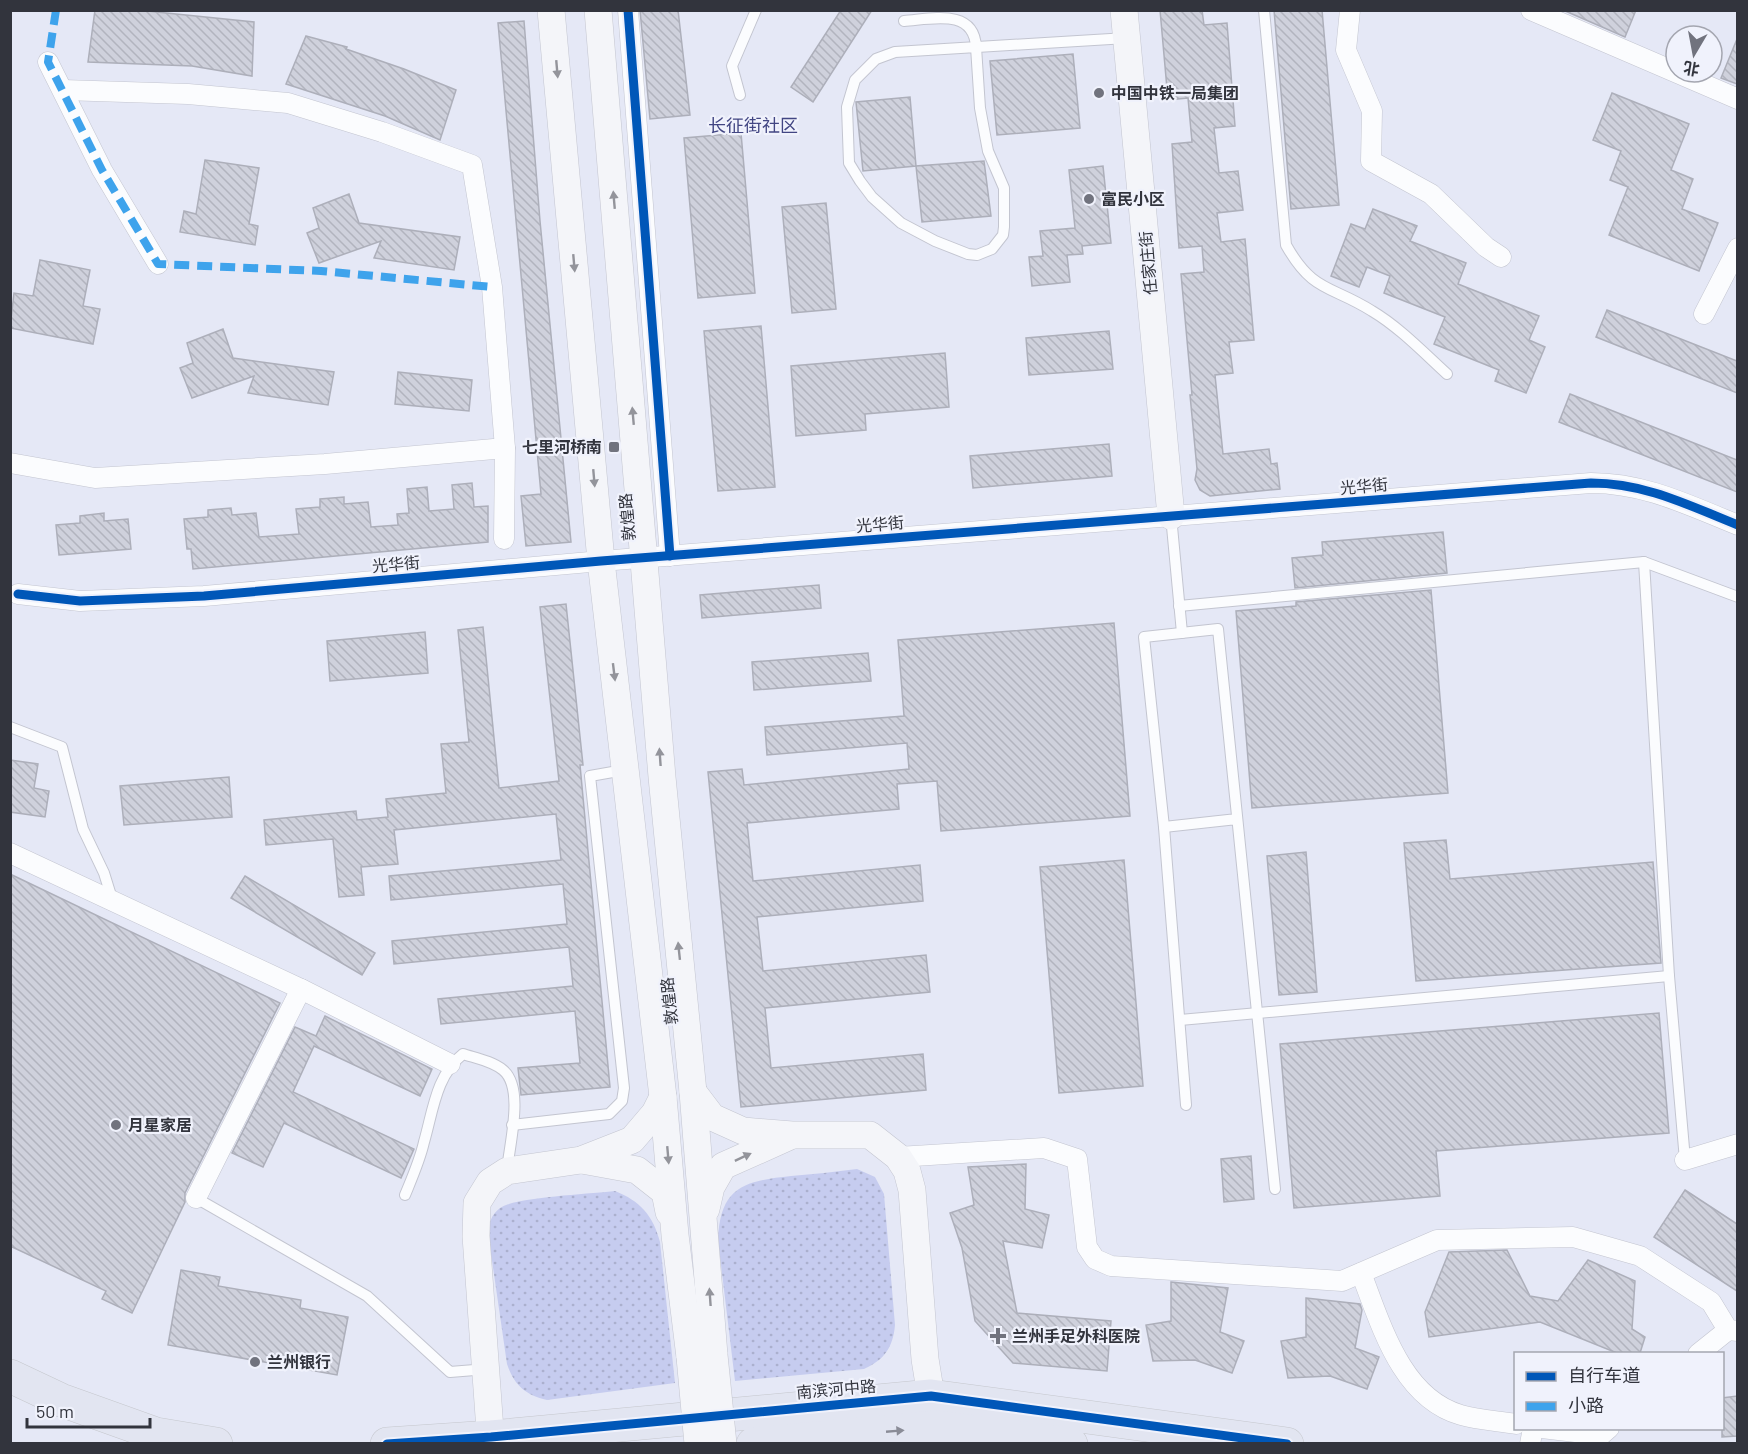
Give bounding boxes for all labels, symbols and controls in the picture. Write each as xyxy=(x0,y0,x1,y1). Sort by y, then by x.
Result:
north arrow xyxy=(1664,24,1724,84)
one-way arrow xyxy=(552,59,562,78)
text: 北 xyxy=(1682,59,1701,80)
place label: 中国中铁一局集团 xyxy=(1111,83,1239,102)
marker: 中国中铁一局集团 xyxy=(1092,86,1106,100)
district label: 长征街社区 xyxy=(708,114,798,136)
place label: 富民小区 xyxy=(1101,189,1165,208)
one-way arrow xyxy=(609,191,619,210)
marker: 富民小区 xyxy=(1082,192,1096,206)
street label: 任家庄街 xyxy=(1135,230,1160,296)
one-way arrow xyxy=(569,254,579,273)
one-way arrow xyxy=(628,406,638,425)
place label: 七里河桥南 xyxy=(522,437,602,456)
marker: 七里河桥南 xyxy=(607,440,621,454)
one-way arrow xyxy=(589,469,599,488)
street label: 光华街 xyxy=(1339,474,1389,497)
street label: 敦煌路 xyxy=(615,492,638,542)
street label: 光华街 xyxy=(855,512,905,535)
street label: 光华街 xyxy=(371,552,421,575)
one-way arrow xyxy=(609,663,619,682)
one-way arrow xyxy=(656,747,665,766)
one-way arrow xyxy=(674,941,684,960)
street label: 敦煌路 xyxy=(657,976,680,1026)
place label: 月星家居 xyxy=(128,1115,192,1134)
marker: 月星家居 xyxy=(109,1118,123,1132)
one-way arrow xyxy=(663,1146,673,1165)
one-way arrow xyxy=(735,1152,753,1162)
one-way arrow xyxy=(705,1287,714,1306)
place label: 兰州手足外科医院 xyxy=(1012,1326,1140,1345)
marker: 兰州手足外科医院 xyxy=(989,1327,1007,1345)
place label: 兰州银行 xyxy=(267,1352,331,1371)
legend xyxy=(1514,1352,1724,1430)
marker: 兰州银行 xyxy=(248,1355,262,1369)
text: 自行车道 xyxy=(1568,1364,1640,1386)
street label: 南滨河中路 xyxy=(795,1376,877,1401)
scale bar xyxy=(27,1391,150,1429)
text: 小路 xyxy=(1568,1394,1604,1416)
text: 50 m xyxy=(36,1400,74,1422)
one-way arrow xyxy=(886,1426,905,1436)

